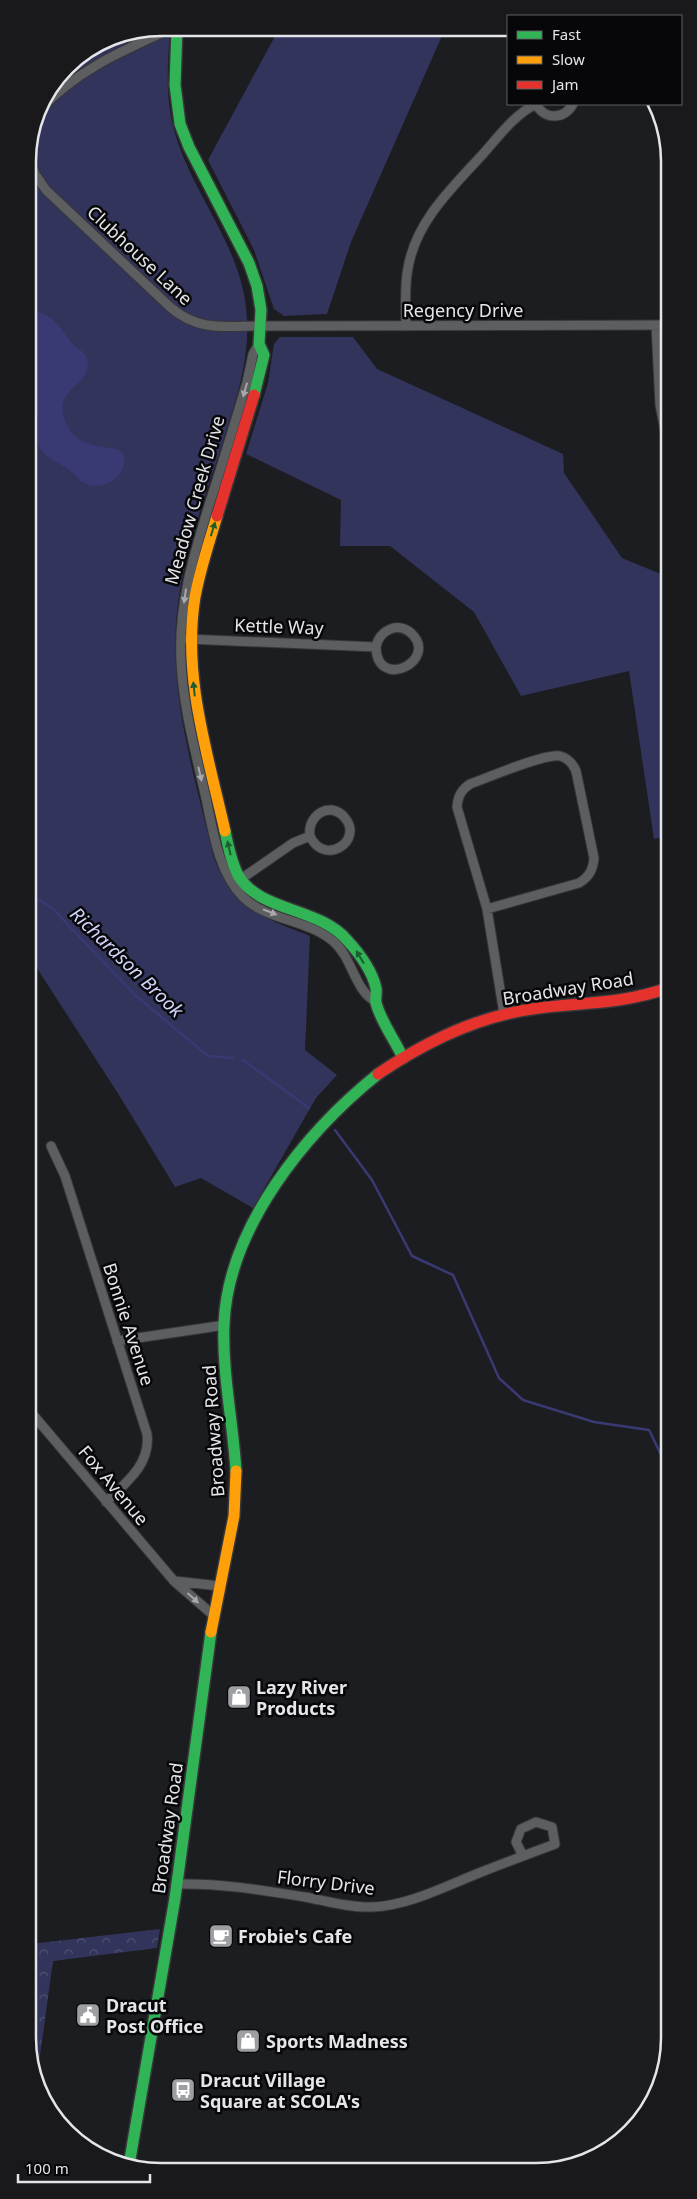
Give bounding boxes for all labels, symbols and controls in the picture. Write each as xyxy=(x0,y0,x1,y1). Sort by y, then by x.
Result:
legend xyxy=(507,15,682,105)
text: Fast xyxy=(552,24,581,44)
text: Slow xyxy=(552,49,585,69)
text: Jam xyxy=(550,74,579,94)
street label: Clubhouse Lane xyxy=(82,200,198,310)
street label: Regency Drive xyxy=(403,298,523,322)
one-way arrow xyxy=(240,383,248,398)
street label: Meadow Creek Drive xyxy=(158,413,230,587)
one-way arrow xyxy=(210,522,218,537)
one-way arrow xyxy=(181,589,189,605)
street label: Kettle Way xyxy=(234,612,325,640)
one-way arrow xyxy=(190,681,198,697)
one-way arrow xyxy=(196,767,204,782)
one-way arrow xyxy=(225,840,233,855)
water label: Richardson Brook xyxy=(65,901,190,1023)
one-way arrow xyxy=(263,909,277,917)
one-way arrow xyxy=(355,950,364,963)
street label: Broadway Road xyxy=(501,966,635,1010)
street label: Bonnie Avenue xyxy=(98,1260,160,1388)
street label: Broadway Road xyxy=(196,1364,230,1498)
street label: Fox Avenue xyxy=(74,1440,154,1530)
one-way arrow xyxy=(187,1593,200,1604)
place label: Lazy River Products xyxy=(256,1675,347,1720)
shop icon: Lazy River Products xyxy=(226,1684,252,1710)
street label: Broadway Road xyxy=(146,1761,188,1895)
street label: Florry Drive xyxy=(276,1864,376,1900)
cafe icon: Frobie's Cafe xyxy=(208,1923,234,1949)
place label: Frobie's Cafe xyxy=(238,1924,352,1948)
place label: Dracut Post Office xyxy=(106,1993,204,2038)
public building icon: Dracut Post Office xyxy=(75,2002,101,2028)
shop icon: Sports Madness xyxy=(235,2028,261,2054)
place label: Sports Madness xyxy=(266,2029,408,2053)
place label: Dracut Village Square at SCOLA's xyxy=(200,2068,360,2113)
bus stop icon: Dracut Village Square at SCOLA's xyxy=(170,2077,196,2103)
scale bar xyxy=(18,2152,150,2184)
text: 100 m xyxy=(25,2158,69,2178)

